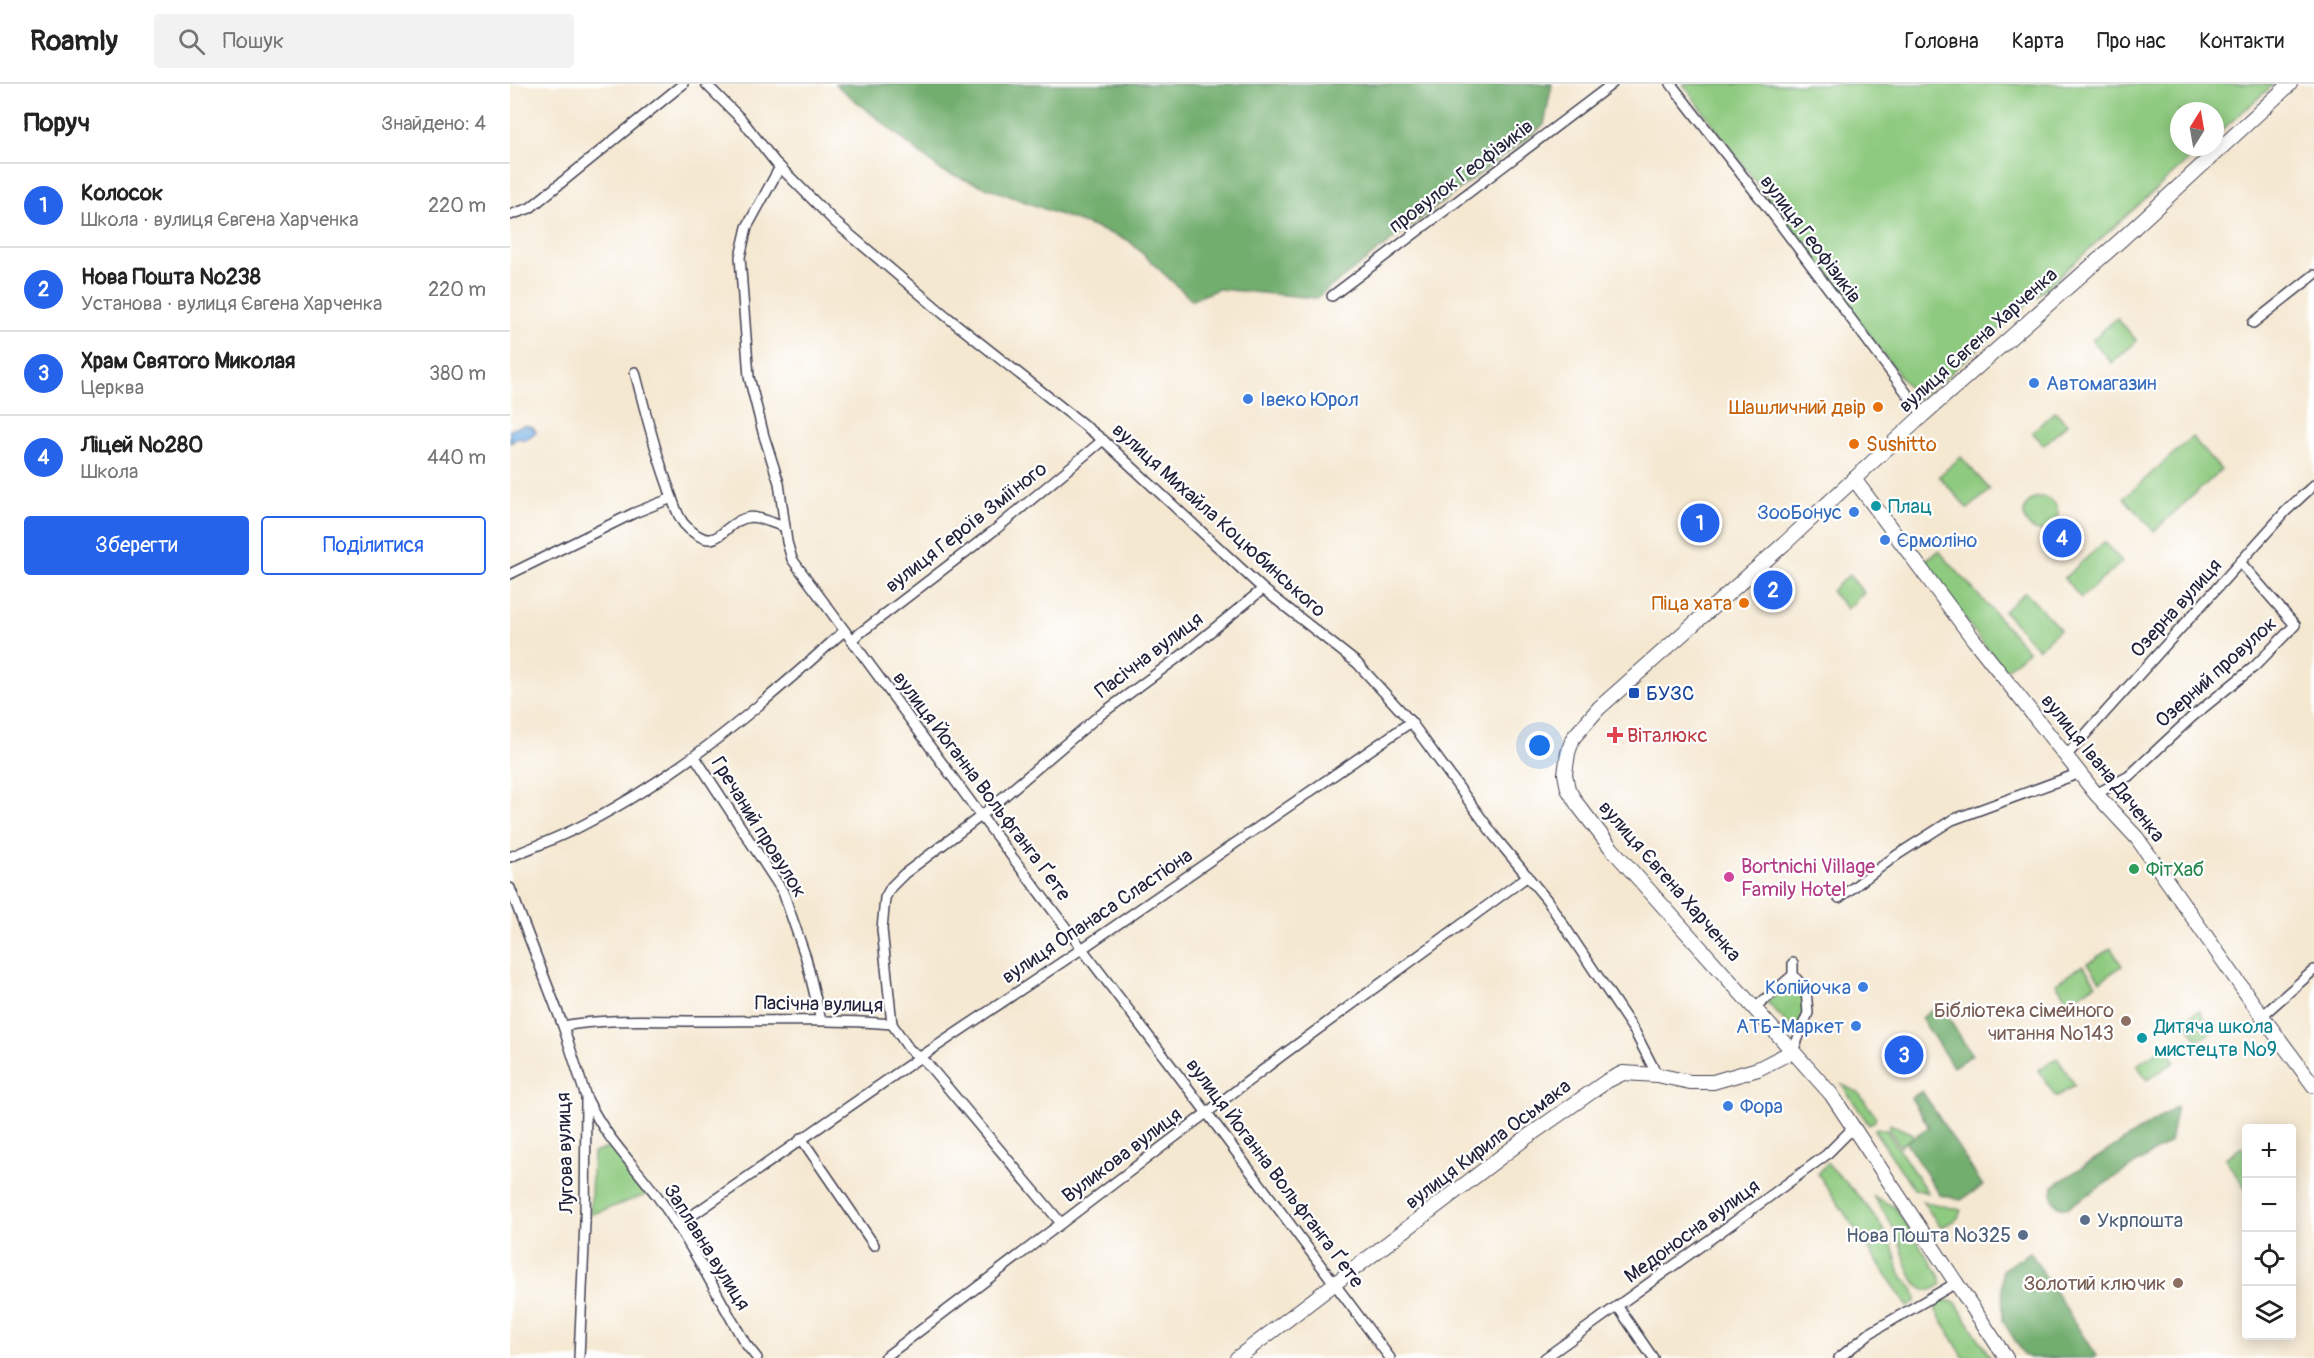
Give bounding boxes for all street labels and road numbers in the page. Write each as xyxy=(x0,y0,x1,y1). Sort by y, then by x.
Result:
street label: провулок Геофізиків xyxy=(1384,113,1538,239)
street label: вулиця Геофізиків xyxy=(1755,170,1867,308)
street label: вулиця Євгена Харченка xyxy=(1893,262,2063,418)
street label: вулиця Михайла Коцюбинського xyxy=(1107,417,1331,623)
street label: вулиця Героїв Зміїного xyxy=(880,456,1052,598)
street label: Озерна вулиця xyxy=(2125,553,2227,663)
street label: Пасічна вулиця xyxy=(1090,606,1208,704)
street label: Озерний провулок xyxy=(2150,611,2282,733)
street label: вулиця Йоганна Вольфганга Ґете xyxy=(888,666,1077,906)
street label: вулиця Івана Дяченка xyxy=(2036,689,2170,847)
street label: Гречаний провулок xyxy=(706,752,812,902)
street label: вулиця Євгена Харченка xyxy=(1593,795,1747,967)
street label: вулиця Опанаса Сластіона xyxy=(997,843,1197,989)
street label: Пасічна вулиця xyxy=(755,990,883,1018)
street label: вулиця Йоганна Вольфганга Ґете xyxy=(1181,1053,1370,1293)
street label: вулиця Кирила Осьмака xyxy=(1400,1073,1576,1215)
street label: Лугова вулиця xyxy=(550,1092,580,1215)
street label: Вуликова вулиця xyxy=(1057,1102,1187,1208)
street label: Медоносна вулиця xyxy=(1619,1173,1765,1289)
street label: Заплавна вулиця xyxy=(658,1179,756,1315)

